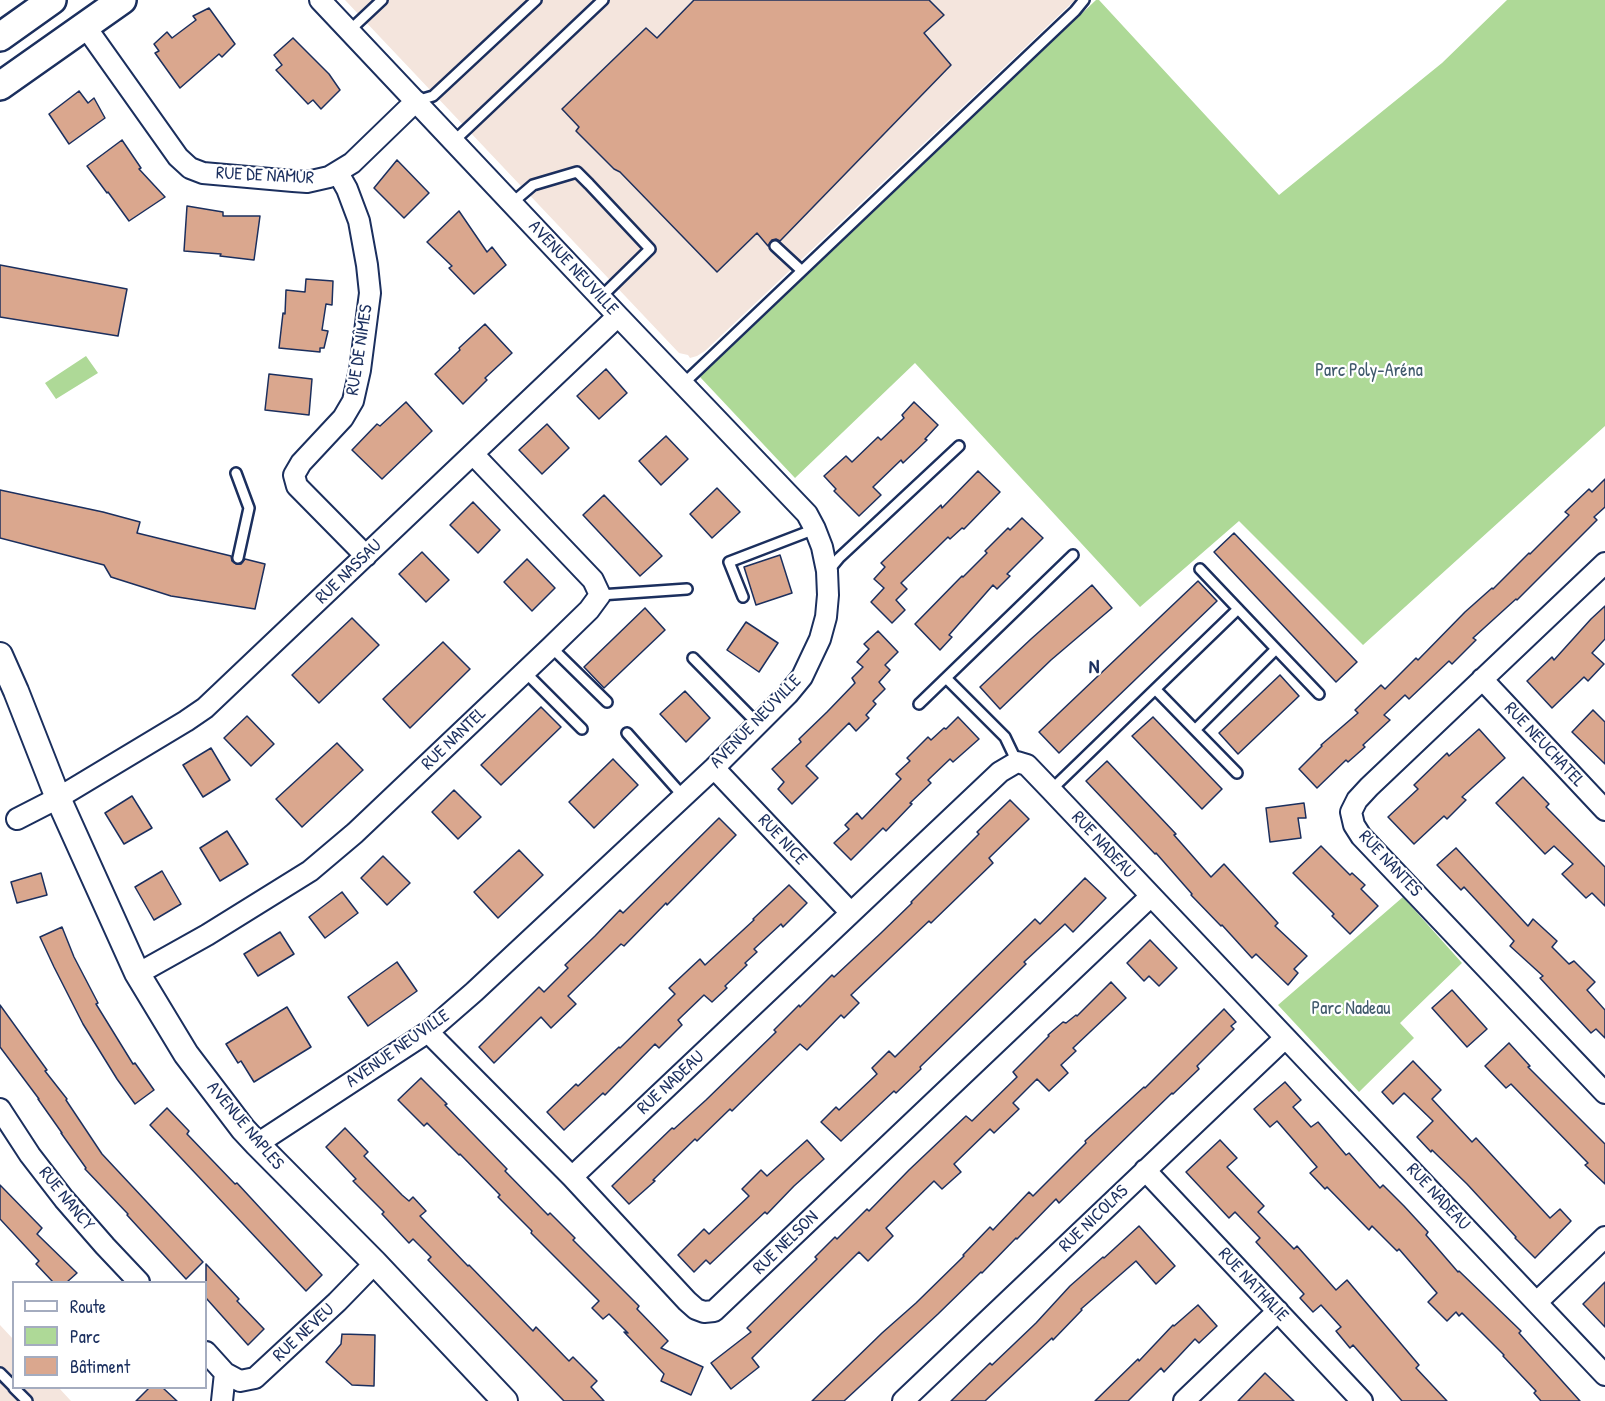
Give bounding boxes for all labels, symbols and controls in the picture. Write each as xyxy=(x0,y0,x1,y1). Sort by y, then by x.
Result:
street label: RUE DE NAMUR xyxy=(216,163,314,189)
street label: AVENUE NEUVILLE xyxy=(524,216,622,320)
street label: RUE DE NÎMES xyxy=(342,303,378,397)
park label: Parc Poly-Aréna xyxy=(1315,360,1423,382)
street label: RUE NASSAU xyxy=(311,535,387,609)
district label: N xyxy=(1089,656,1099,680)
street label: AVENUE NEUVILLE xyxy=(706,671,806,773)
street label: RUE NEUCHATEL xyxy=(1499,698,1589,792)
street label: RUE NANTEL xyxy=(417,703,491,775)
street label: RUE NADEAU xyxy=(1067,807,1139,883)
street label: RUE NICE xyxy=(753,810,811,870)
street label: RUE NANTES xyxy=(1354,826,1426,902)
park label: Parc Nadeau xyxy=(1312,998,1390,1020)
street label: AVENUE NEUVILLE xyxy=(342,1005,454,1093)
street label: RUE NADEAU xyxy=(633,1047,709,1119)
street label: AVENUE NAPLES xyxy=(202,1078,288,1174)
street label: RUE NADEAU xyxy=(1402,1159,1474,1235)
street label: RUE NANCY xyxy=(34,1163,98,1235)
street label: RUE NICOLAS xyxy=(1055,1181,1133,1257)
street label: RUE NELSON xyxy=(749,1207,823,1279)
street label: RUE NATHALIE xyxy=(1213,1244,1293,1326)
legend xyxy=(12,1281,207,1389)
text: Route xyxy=(70,1294,106,1319)
street label: RUE NEVEU xyxy=(269,1299,339,1367)
text: Parc xyxy=(70,1324,100,1349)
text: Bâtiment xyxy=(70,1354,130,1379)

